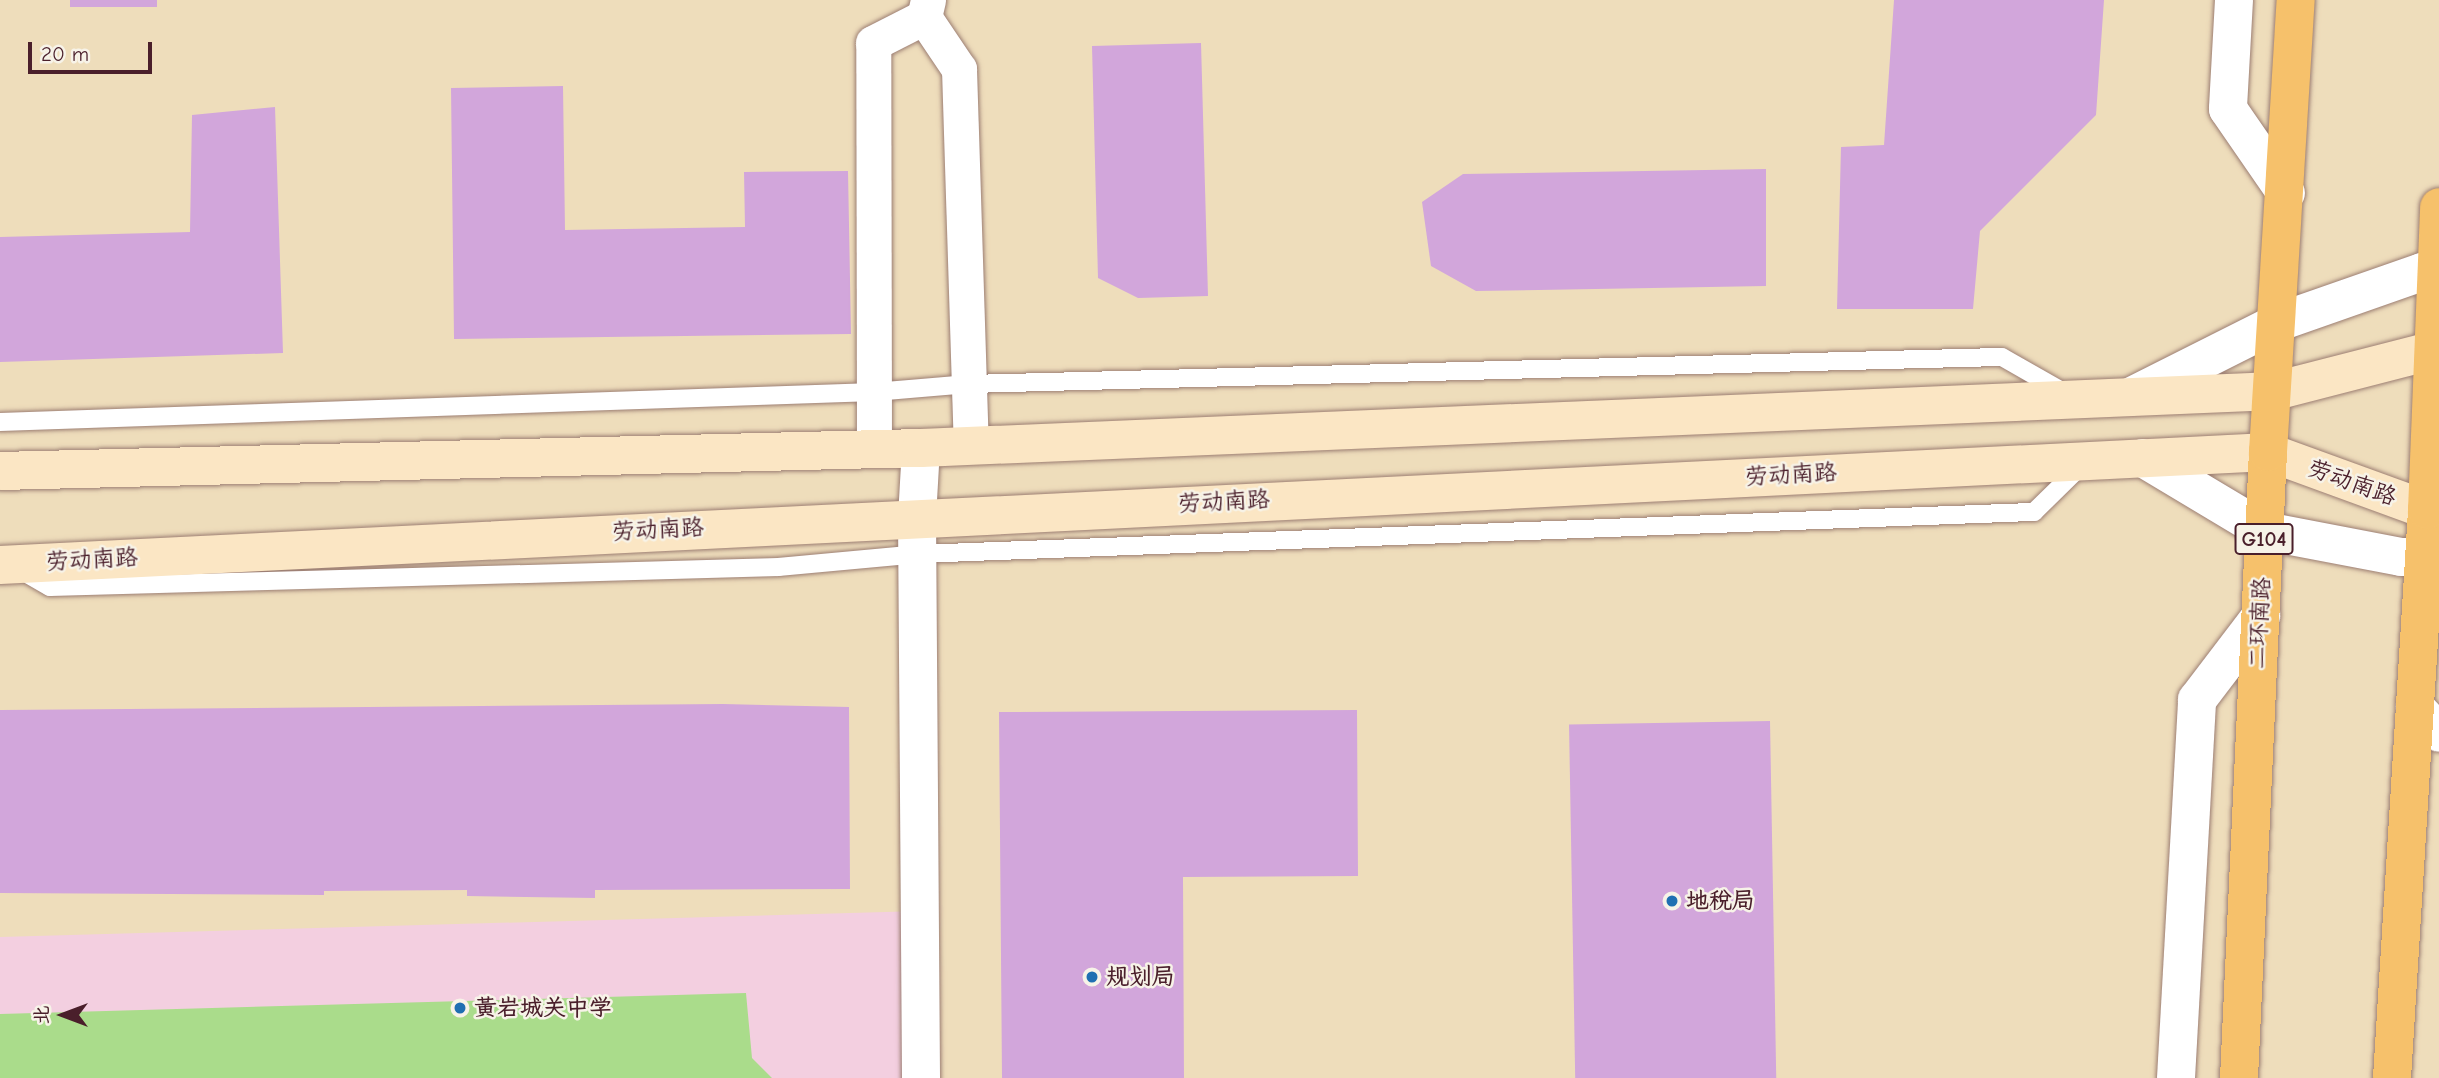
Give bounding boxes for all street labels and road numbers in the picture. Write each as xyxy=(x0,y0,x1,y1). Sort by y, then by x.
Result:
street label: 劳动南路 xyxy=(2304,454,2400,512)
street label: 劳动南路 xyxy=(1744,459,1838,491)
street label: 劳动南路 xyxy=(1177,486,1271,518)
street label: 劳动南路 xyxy=(611,514,705,546)
road number: G104 xyxy=(2234,522,2294,556)
street label: 劳动南路 xyxy=(45,544,139,576)
street label: 二环南路 xyxy=(2244,576,2276,670)

